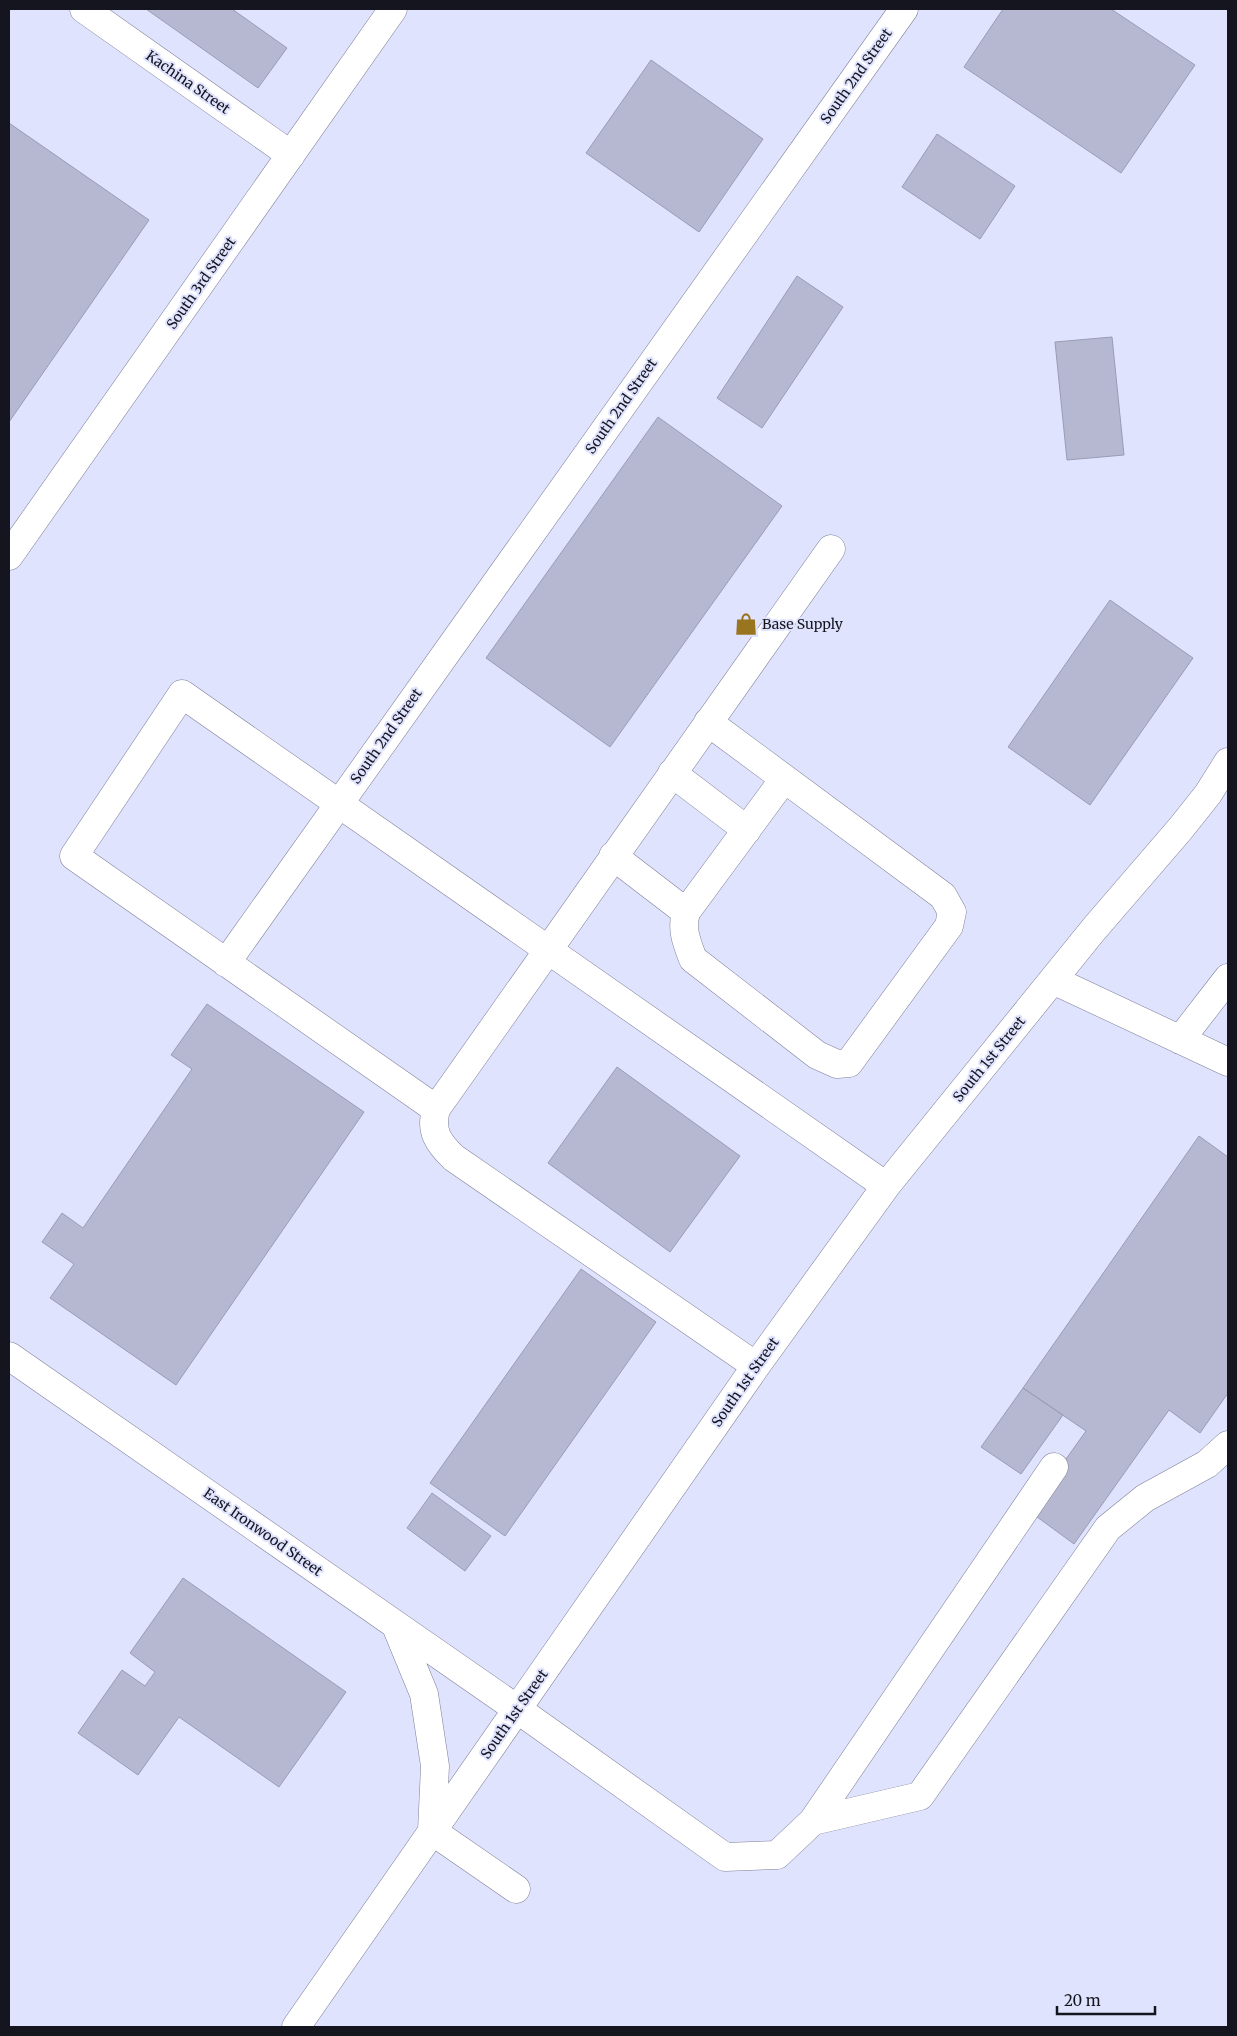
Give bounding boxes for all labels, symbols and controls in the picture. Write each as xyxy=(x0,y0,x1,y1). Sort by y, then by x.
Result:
street label: South 2nd Street xyxy=(816,24,896,127)
street label: Kachina Street xyxy=(143,46,234,118)
street label: South 3rd Street xyxy=(162,233,240,333)
street label: South 2nd Street xyxy=(581,354,661,457)
shop icon: Base Supply xyxy=(733,611,759,637)
place label: Base Supply xyxy=(762,615,844,633)
street label: South 2nd Street xyxy=(346,684,426,787)
street label: South 1st Street xyxy=(949,1012,1029,1106)
street label: South 1st Street xyxy=(707,1333,783,1430)
street label: East Ironwood Street xyxy=(200,1484,326,1580)
street label: South 1st Street xyxy=(476,1665,552,1762)
scale bar xyxy=(1057,1984,1154,2016)
text: 20 m xyxy=(1064,1991,1101,2010)

